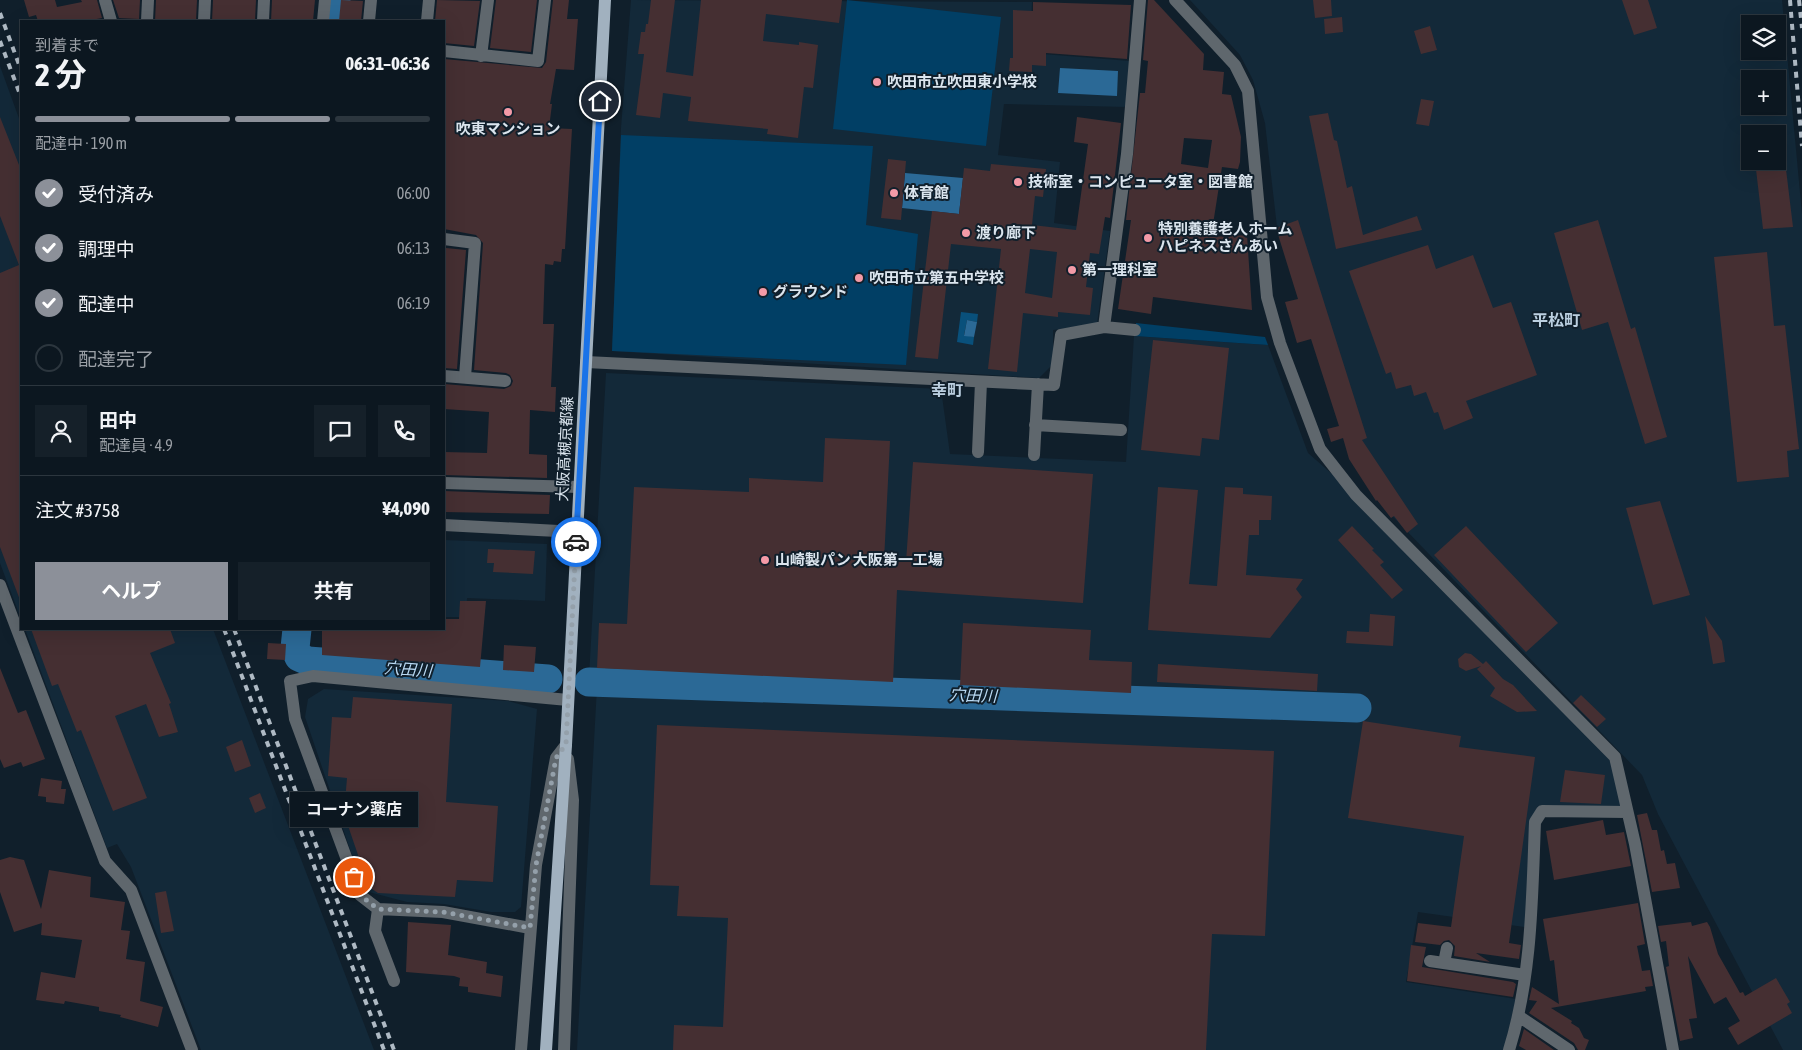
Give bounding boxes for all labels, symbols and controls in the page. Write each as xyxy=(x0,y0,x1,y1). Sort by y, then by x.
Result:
map controls xyxy=(1741,15,1786,170)
button: layers xyxy=(1741,15,1786,60)
text: 到着まで xyxy=(35,36,99,54)
text: 06:31–06:36 xyxy=(345,52,430,74)
text: 2 分 xyxy=(35,56,86,93)
button: + xyxy=(1741,70,1786,115)
place label: 吹田市立吹田東小学校 xyxy=(887,73,1037,90)
marker: 吹田市立吹田東小学校 xyxy=(871,76,883,88)
pin xyxy=(579,80,621,122)
icon: home xyxy=(586,87,614,115)
marker: 吹東マンション xyxy=(502,106,514,118)
place label: 吹東マンション xyxy=(455,120,561,137)
button: − xyxy=(1741,125,1786,170)
text: 配達中 · 190 m xyxy=(35,134,127,152)
place label: 技術室・コンピュータ室・図書館 xyxy=(1028,173,1253,190)
marker: 技術室・コンピュータ室・図書館 xyxy=(1012,176,1024,188)
icon: check xyxy=(35,179,63,207)
text: 受付済み xyxy=(78,183,154,205)
text: 06:00 xyxy=(397,184,430,202)
place label: 体育館 xyxy=(904,184,949,201)
marker: 体育館 xyxy=(888,187,900,199)
place label: 特別養護老人ホーム ハピネスさんあい xyxy=(1158,220,1293,254)
place label: 渡り廊下 xyxy=(976,224,1036,241)
marker: 渡り廊下 xyxy=(960,227,972,239)
marker: 特別養護老人ホーム ハピネスさんあい xyxy=(1142,232,1154,244)
icon: check xyxy=(35,234,63,262)
text: 調理中 xyxy=(78,238,135,260)
text: 06:13 xyxy=(397,239,430,257)
place label: 第一理科室 xyxy=(1082,261,1157,278)
marker: 第一理科室 xyxy=(1066,264,1078,276)
place label: 吹田市立第五中学校 xyxy=(869,269,1004,286)
marker: 吹田市立第五中学校 xyxy=(853,272,865,284)
place label: グラウンド xyxy=(773,283,848,300)
marker: グラウンド xyxy=(757,286,769,298)
icon: check xyxy=(35,289,63,317)
text: 配達中 xyxy=(78,293,135,315)
text: 06:19 xyxy=(397,294,430,312)
district label: 平松町 xyxy=(1532,311,1580,329)
text: 配達完了 xyxy=(78,348,154,370)
district label: 幸町 xyxy=(931,381,963,399)
street label: 大阪高槻京都線 xyxy=(553,396,576,502)
button: person xyxy=(35,405,87,457)
button: chat xyxy=(314,405,366,457)
button: phone xyxy=(378,405,430,457)
text: 田中 xyxy=(99,409,137,431)
text: 配達員 · 4.9 xyxy=(99,436,173,454)
text: ¥4,090 xyxy=(382,497,430,519)
text: 注文 #3758 xyxy=(35,499,120,521)
courier xyxy=(551,517,601,567)
icon: car xyxy=(562,528,590,556)
place label: 山崎製パン 大阪第一工場 xyxy=(775,551,943,568)
marker: 山崎製パン 大阪第一工場 xyxy=(759,554,771,566)
button: ヘルプ xyxy=(35,562,228,620)
button: 共有 xyxy=(238,562,430,620)
water label: 穴田川 xyxy=(383,658,435,680)
water label: 穴田川 xyxy=(949,685,999,705)
callout: コーナン薬店 xyxy=(290,792,418,827)
text: コーナン薬店 xyxy=(306,800,402,818)
pin xyxy=(333,856,375,898)
icon: bag xyxy=(340,863,368,891)

